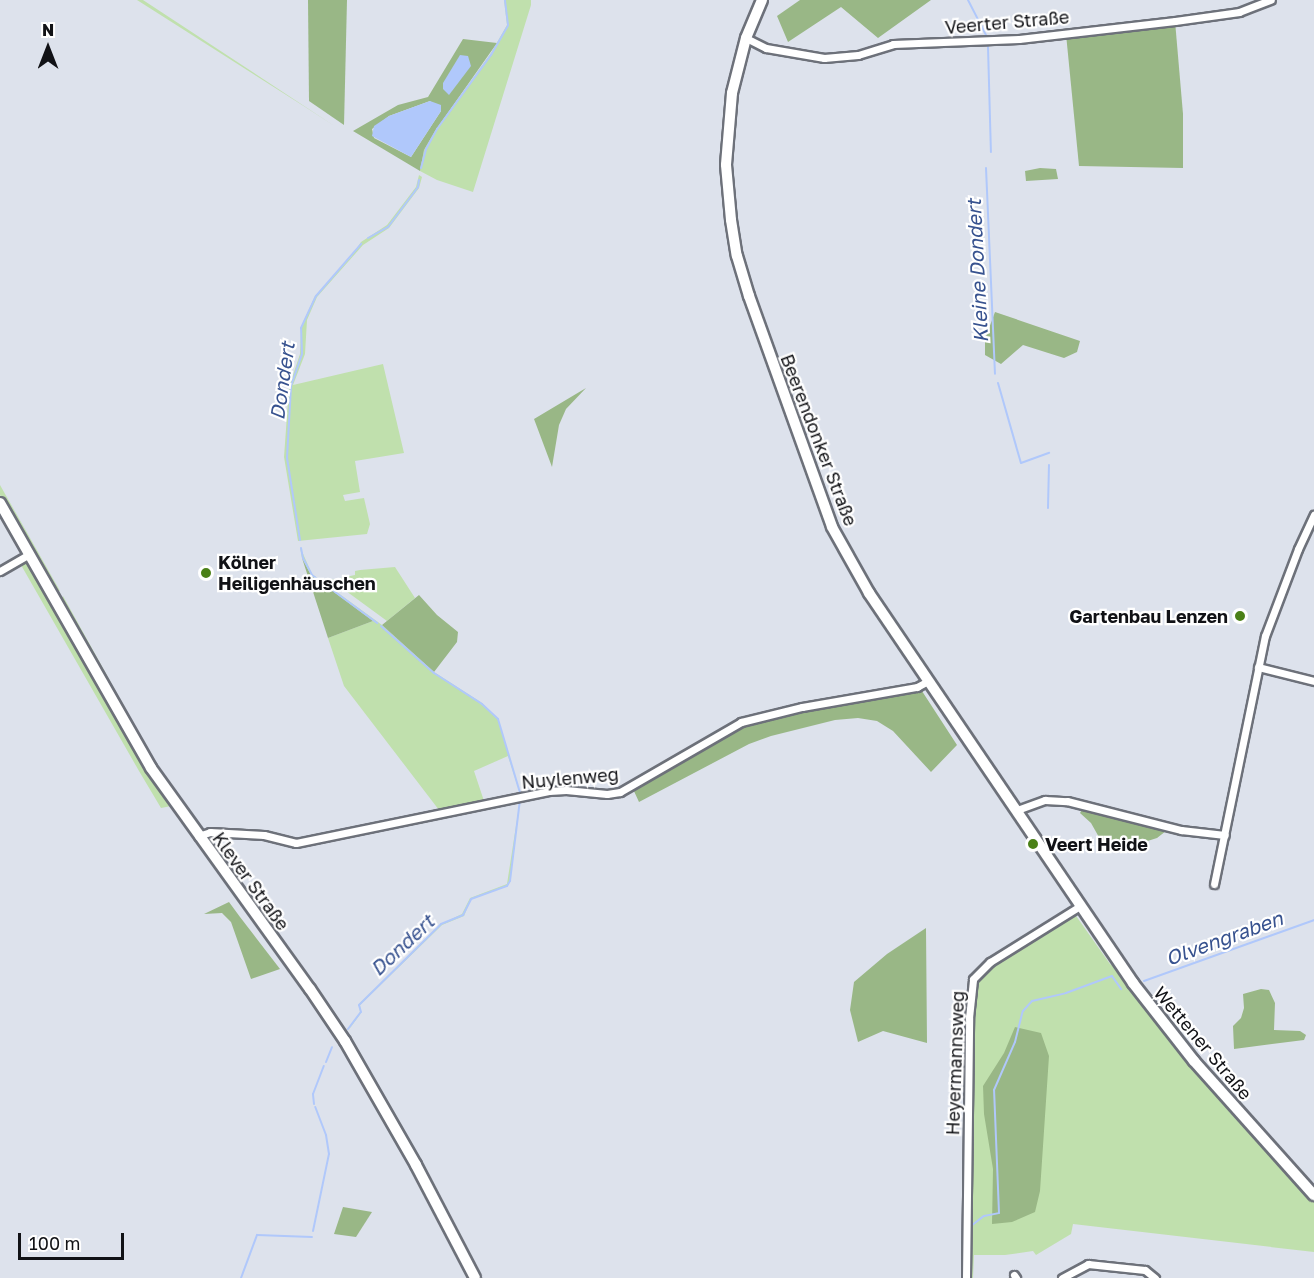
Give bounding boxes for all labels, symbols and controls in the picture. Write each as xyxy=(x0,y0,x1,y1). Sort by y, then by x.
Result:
street label: Veerter Straße xyxy=(944,6,1070,38)
north arrow xyxy=(18,18,78,78)
text: N xyxy=(42,20,54,40)
water label: Kleine Dondert xyxy=(961,198,993,344)
water label: Dondert xyxy=(265,341,299,421)
street label: Beerendonker Straße xyxy=(776,351,862,529)
place label: Kölner Heiligenhäuschen xyxy=(218,552,376,594)
marker: Kölner Heiligenhäuschen xyxy=(199,566,213,580)
place label: Gartenbau Lenzen xyxy=(1069,605,1228,627)
marker: Gartenbau Lenzen xyxy=(1233,609,1247,623)
street label: Nuylenweg xyxy=(521,763,619,793)
street label: Klever Straße xyxy=(208,828,294,934)
place label: Veert Heide xyxy=(1045,833,1148,855)
marker: Veert Heide xyxy=(1026,837,1040,851)
water label: Olvengraben xyxy=(1162,906,1286,970)
water label: Dondert xyxy=(365,909,439,981)
street label: Wettener Straße xyxy=(1149,982,1257,1104)
street label: Heyermannsweg xyxy=(942,990,968,1136)
scale bar xyxy=(21,1221,128,1259)
text: 100 m xyxy=(29,1232,80,1254)

